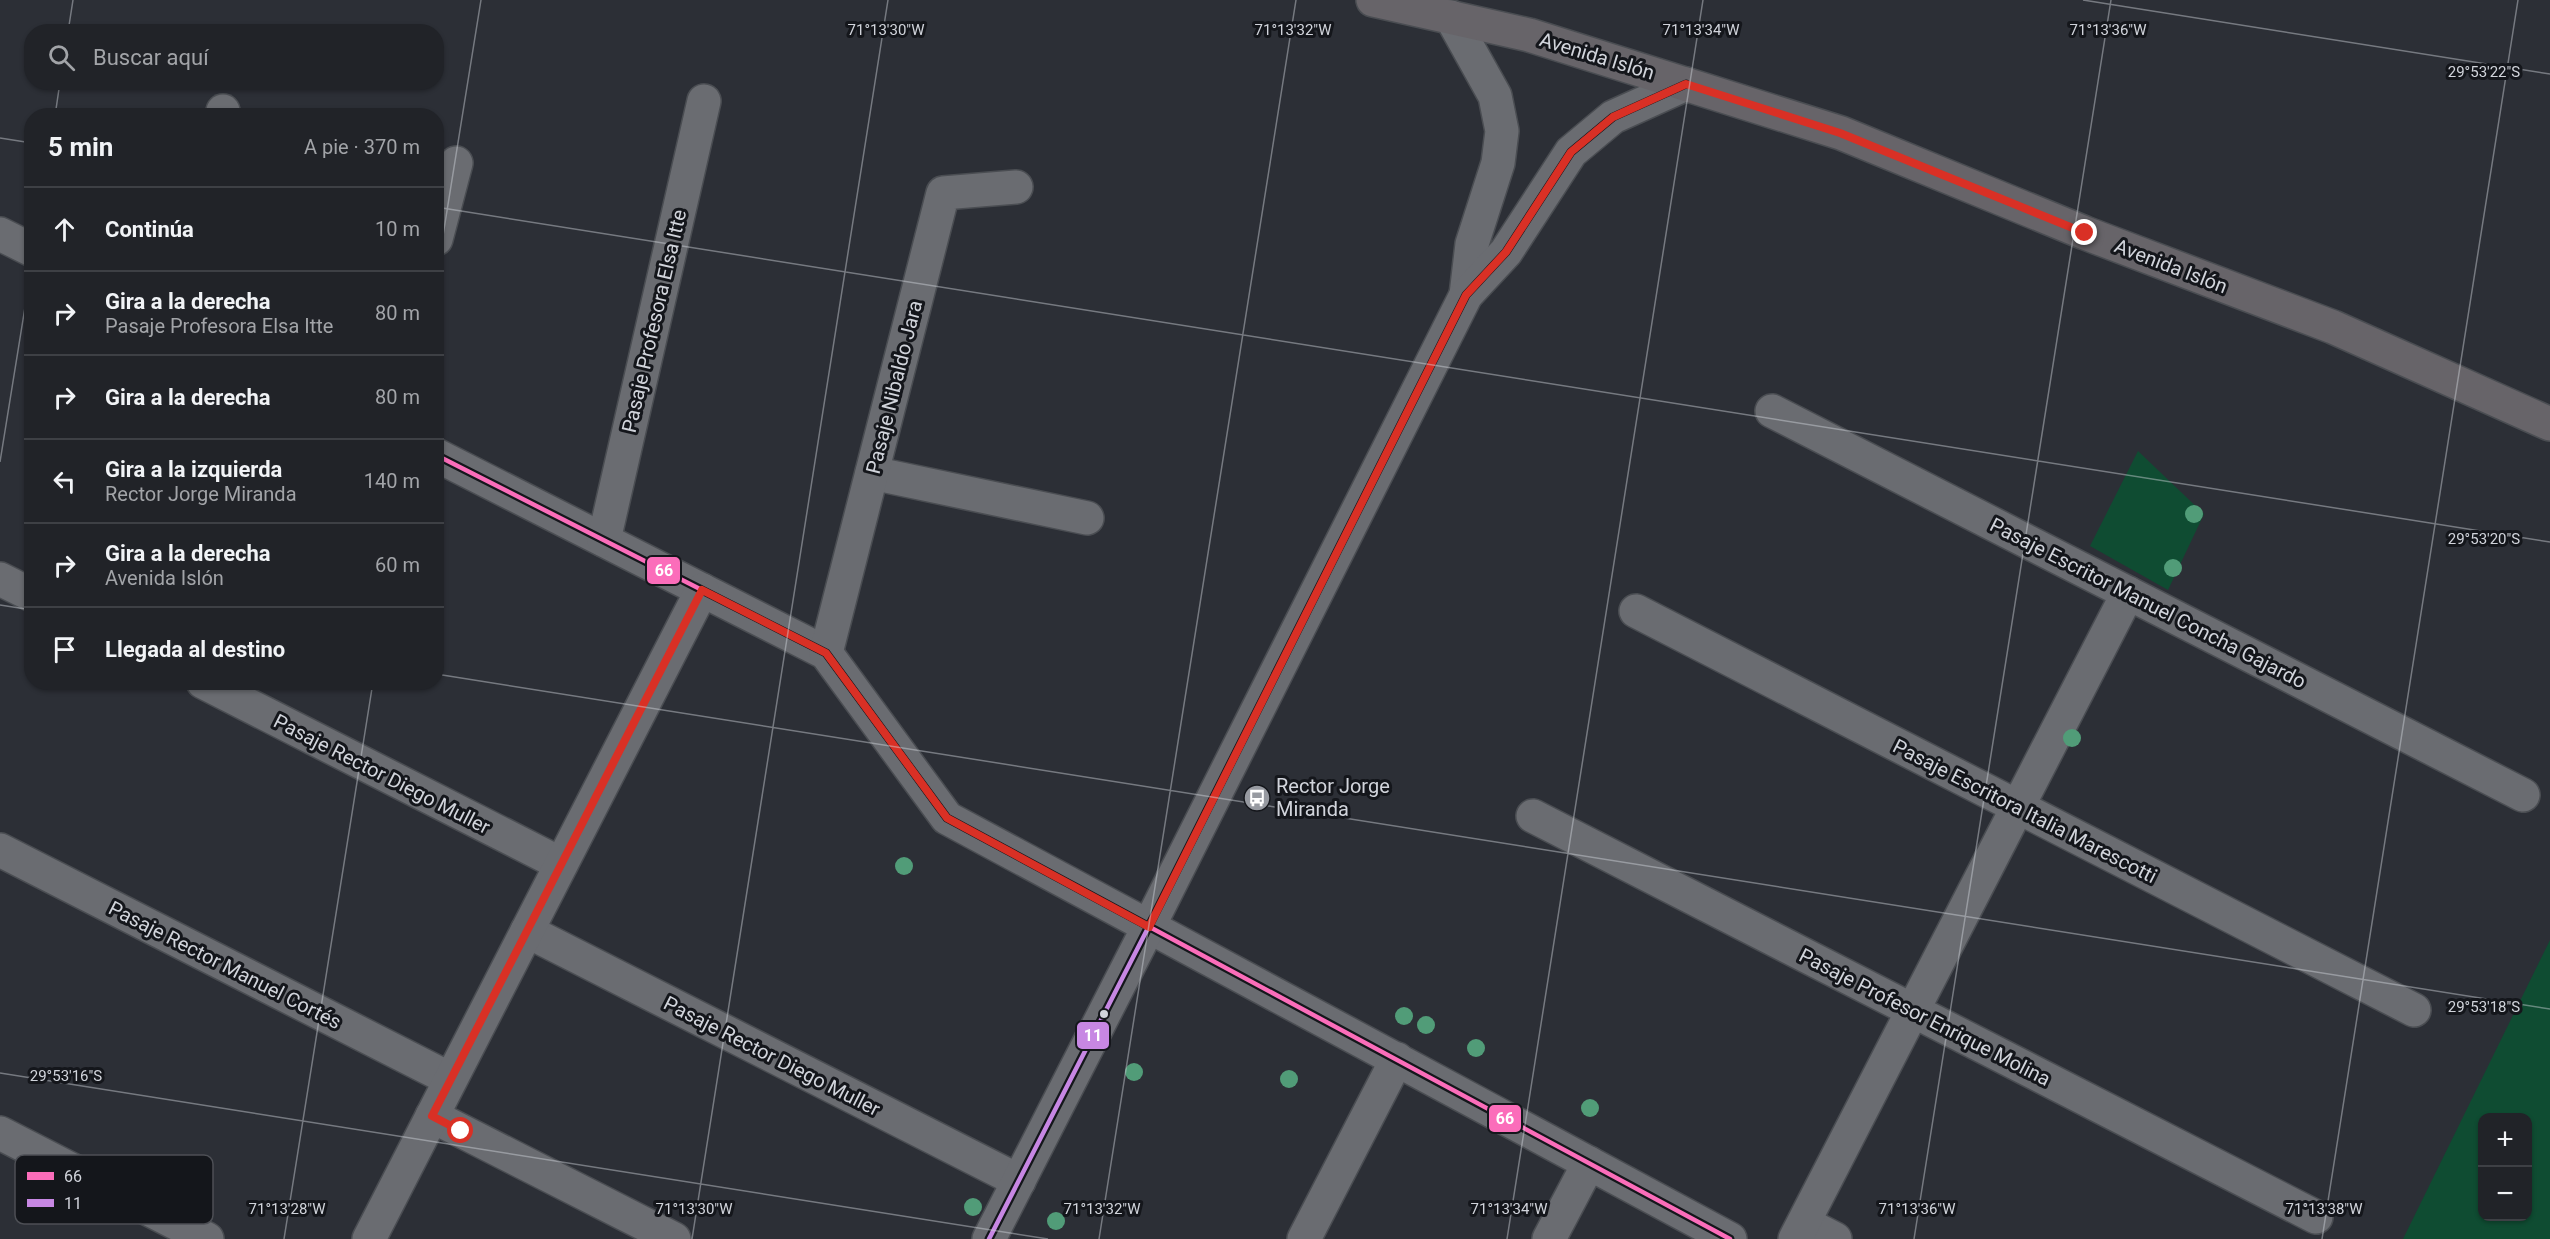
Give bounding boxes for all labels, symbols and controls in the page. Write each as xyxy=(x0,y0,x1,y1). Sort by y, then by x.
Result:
text: 71°13'30"W xyxy=(848,21,924,39)
text: 71°13'32"W xyxy=(1255,21,1331,39)
text: 71°13'34"W xyxy=(1663,21,1739,39)
text: 71°13'36"W xyxy=(2070,21,2146,39)
search box xyxy=(24,24,444,90)
street label: Avenida Islón xyxy=(1537,27,1657,85)
icon: search xyxy=(45,41,78,74)
text: Buscar aquí xyxy=(93,45,209,70)
text: 29°53'22"S xyxy=(2448,63,2520,81)
text: 5 min xyxy=(48,132,113,162)
text: A pie · 370 m xyxy=(304,135,420,159)
street label: Pasaje Profesora Elsa Itte xyxy=(617,207,691,435)
icon: ahead xyxy=(48,213,81,246)
text: Continúa xyxy=(105,217,194,242)
text: 10 m xyxy=(375,217,420,241)
route end xyxy=(2071,219,2097,245)
street label: Avenida Islón xyxy=(2111,234,2231,298)
text: Gira a la derecha xyxy=(105,289,271,314)
icon: right xyxy=(48,297,81,330)
street label: Pasaje Nibaldo Jara xyxy=(861,298,927,476)
text: 80 m xyxy=(375,301,420,325)
text: Pasaje Profesora Elsa Itte xyxy=(105,314,333,338)
icon: right xyxy=(48,381,81,414)
text: Gira a la derecha xyxy=(105,385,271,410)
text: 80 m xyxy=(375,385,420,409)
text: Gira a la izquierda xyxy=(105,457,282,482)
icon: left xyxy=(48,465,81,498)
text: 140 m xyxy=(364,469,420,493)
text: Rector Jorge Miranda xyxy=(105,482,297,506)
street label: Pasaje Escritor Manuel Concha Gajardo xyxy=(1986,513,2310,693)
text: 29°53'20"S xyxy=(2448,530,2520,548)
text: Gira a la derecha xyxy=(105,541,271,566)
icon: right xyxy=(48,549,81,582)
text: 60 m xyxy=(375,553,420,577)
line badge: 66 xyxy=(646,556,681,585)
text: 66 xyxy=(655,561,673,580)
text: Avenida Islón xyxy=(105,566,224,590)
icon: arrive xyxy=(48,633,81,666)
text: Llegada al destino xyxy=(105,637,285,662)
street label: Pasaje Rector Diego Muller xyxy=(270,709,494,839)
street label: Pasaje Escritora Italia Marescotti xyxy=(1889,734,2161,888)
place label: Rector Jorge Miranda xyxy=(1276,774,1390,821)
bus stop icon: Rector Jorge Miranda xyxy=(1242,783,1272,813)
street label: Pasaje Rector Manuel Cortés xyxy=(105,896,345,1034)
street label: Pasaje Profesor Enrique Molina xyxy=(1795,943,2055,1091)
street label: Pasaje Rector Diego Muller xyxy=(660,991,884,1121)
text: 29°53'18"S xyxy=(2448,998,2520,1016)
unlabelled marker xyxy=(1098,1008,1110,1020)
line badge: 11 xyxy=(1076,1021,1110,1050)
text: 11 xyxy=(1084,1026,1102,1045)
text: 29°53'16"S xyxy=(30,1067,102,1085)
line badge: 66 xyxy=(1488,1104,1522,1133)
text: 66 xyxy=(1496,1109,1514,1128)
map controls xyxy=(2478,1113,2532,1221)
button: + xyxy=(2478,1113,2532,1167)
route start xyxy=(447,1117,473,1143)
legend xyxy=(15,1155,213,1224)
text: 66 xyxy=(64,1167,82,1186)
button: − xyxy=(2478,1167,2532,1221)
text: 11 xyxy=(64,1194,82,1213)
text: 71°13'28"W xyxy=(249,1200,325,1218)
text: 71°13'30"W xyxy=(656,1200,732,1218)
text: 71°13'32"W xyxy=(1064,1200,1140,1218)
text: 71°13'34"W xyxy=(1471,1200,1547,1218)
text: 71°13'36"W xyxy=(1879,1200,1955,1218)
text: 71°13'38"W xyxy=(2286,1200,2362,1218)

